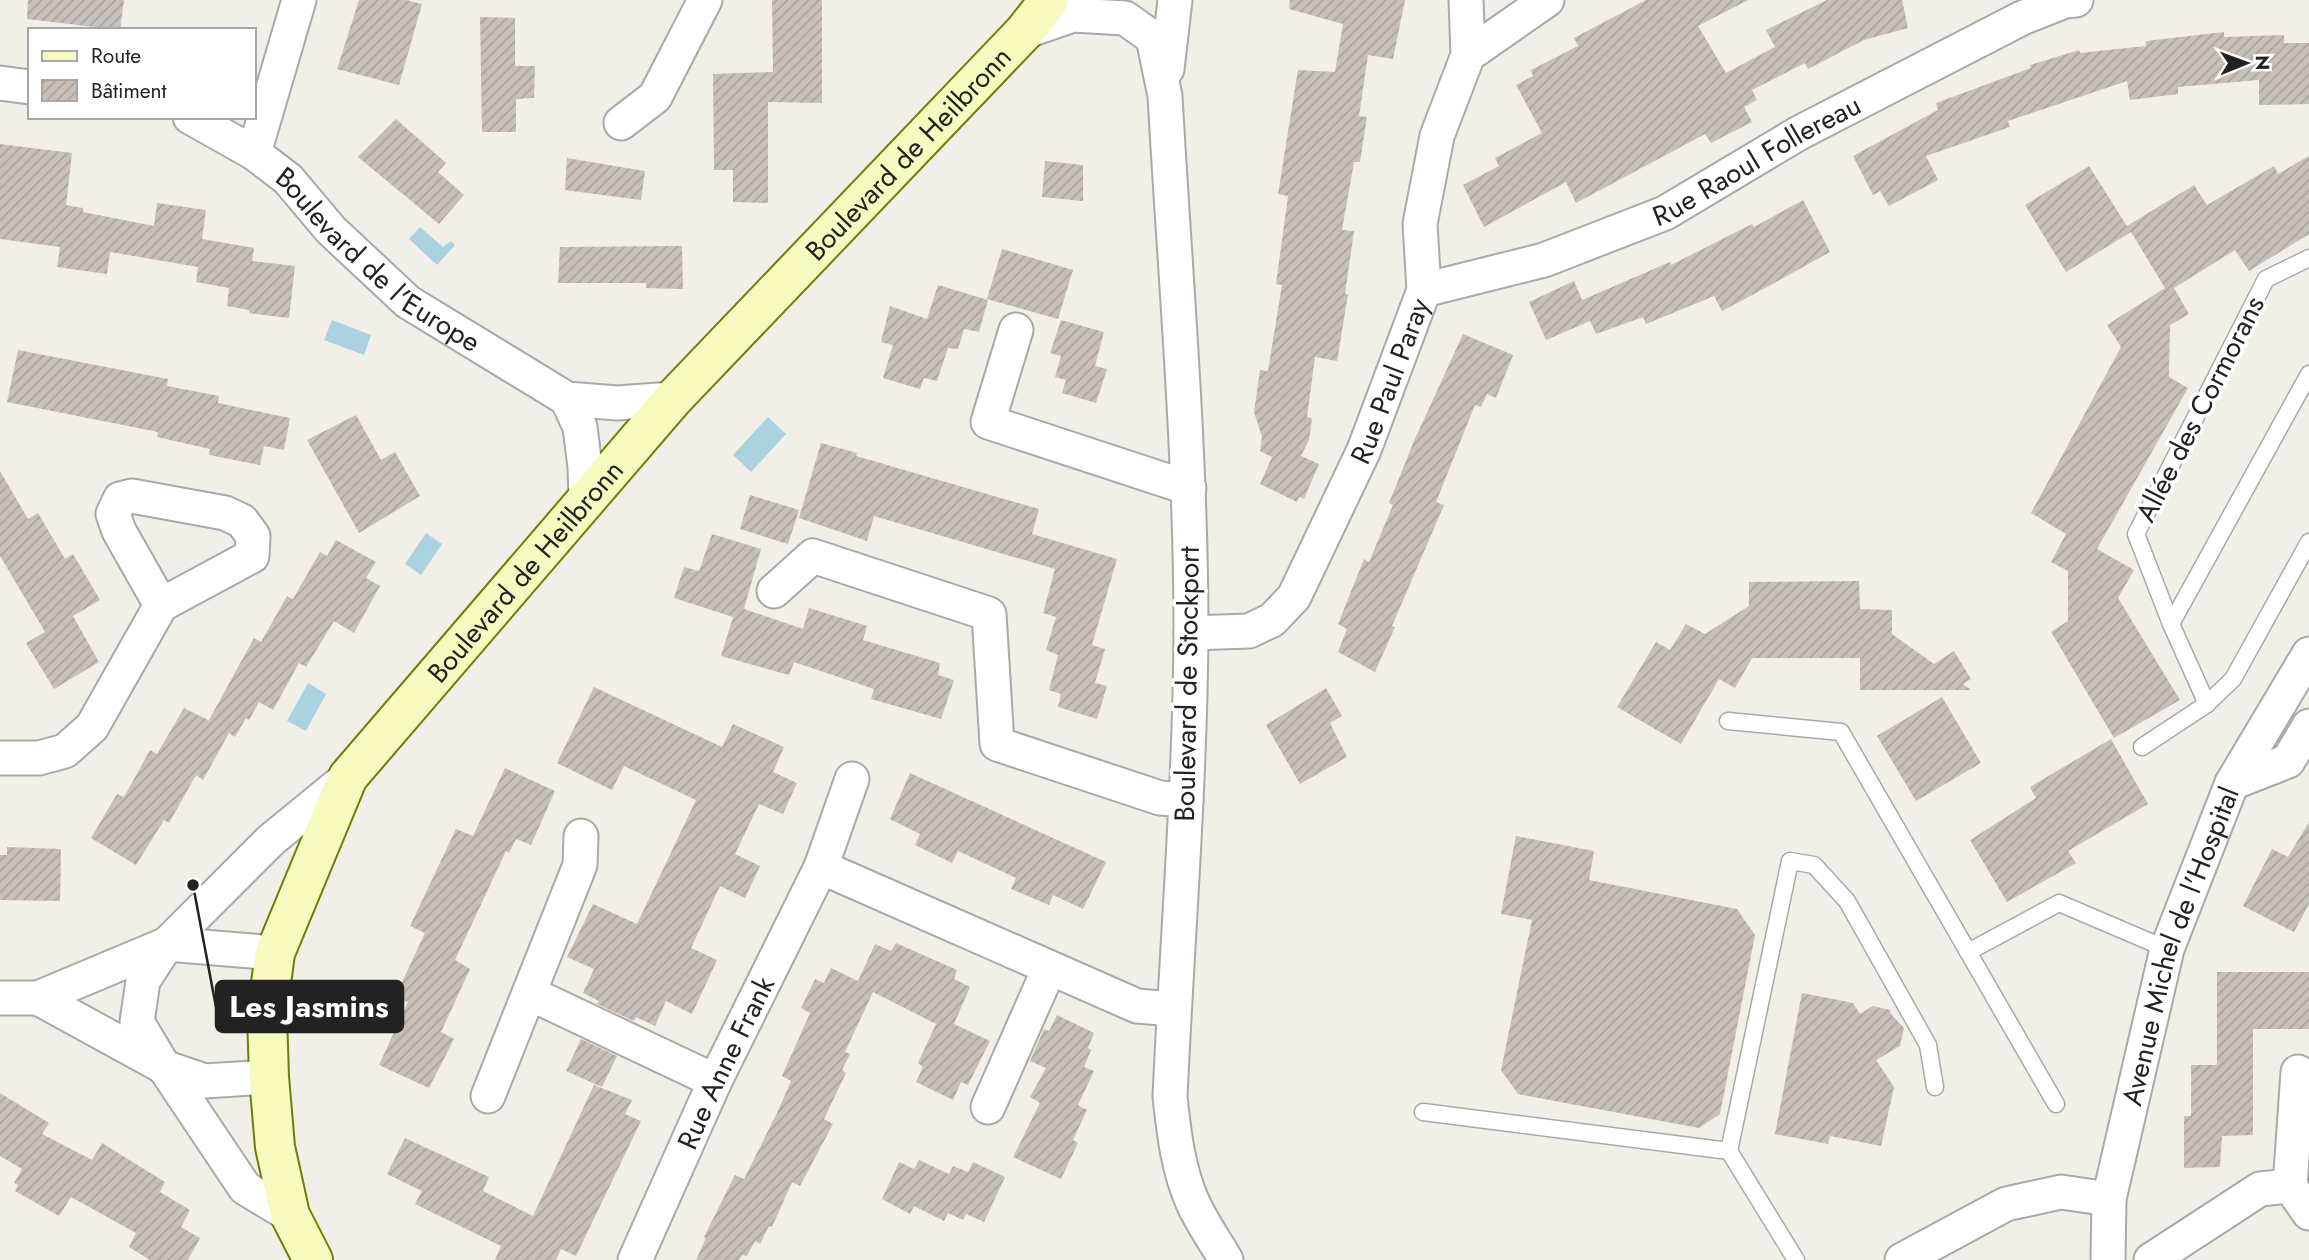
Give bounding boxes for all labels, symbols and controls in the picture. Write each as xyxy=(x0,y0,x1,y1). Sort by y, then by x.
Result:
legend xyxy=(28,28,256,119)
north arrow xyxy=(2211,28,2281,98)
street label: Boulevard de Heilbronn xyxy=(795,37,1021,270)
text: Route xyxy=(91,41,141,71)
text: N xyxy=(2249,55,2276,70)
text: Bâtiment xyxy=(91,76,167,106)
street label: Rue Raoul Follereau xyxy=(1646,84,1868,236)
street label: Boulevard de l'Europe xyxy=(267,156,488,362)
street label: Allée des Cormorans xyxy=(2125,289,2275,529)
street label: Rue Paul Paray xyxy=(1340,292,1440,471)
street label: Boulevard de Heilbronn xyxy=(417,451,633,692)
street label: Boulevard de Stockport xyxy=(1164,546,1210,822)
street label: Avenue Michel de l'Hospital xyxy=(2111,781,2249,1110)
street label: Rue Anne Frank xyxy=(667,969,785,1156)
callout: Les Jasmins xyxy=(216,981,403,1032)
text: Les Jasmins xyxy=(229,985,389,1028)

